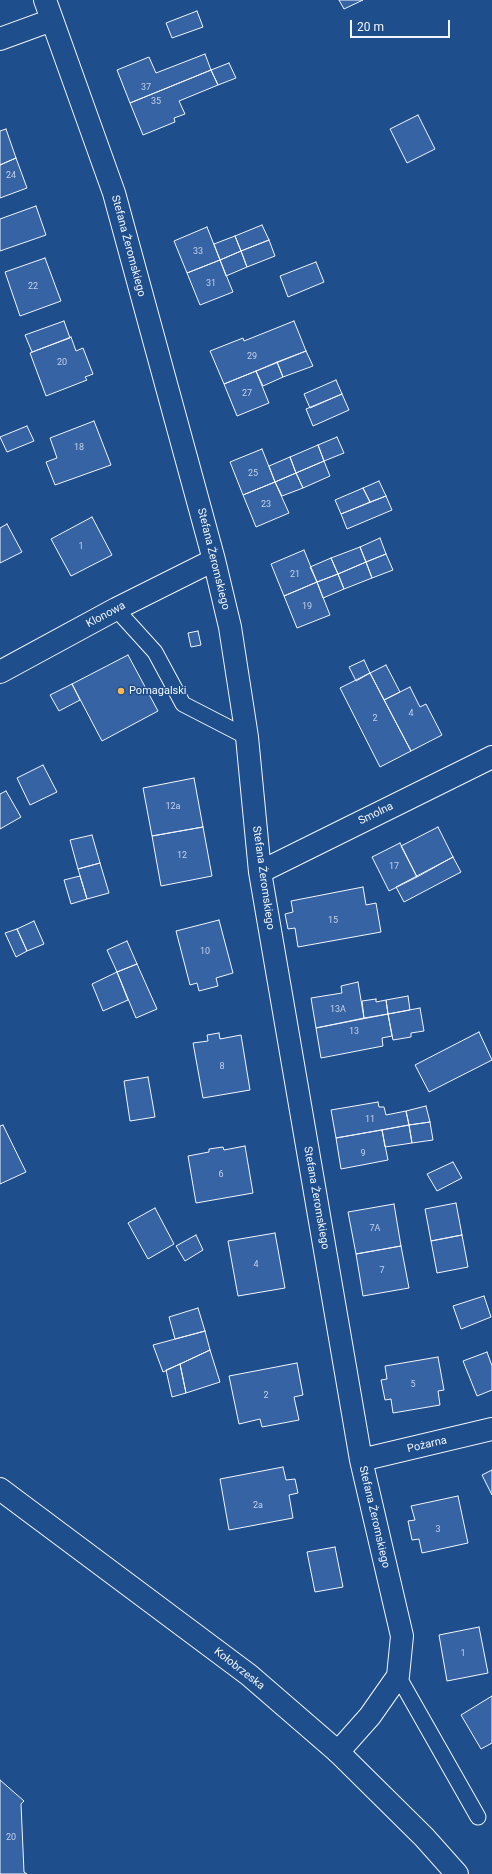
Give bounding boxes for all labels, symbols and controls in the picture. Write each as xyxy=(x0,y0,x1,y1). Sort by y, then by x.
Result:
scale bar xyxy=(352,12,452,38)
text: 20 m xyxy=(357,20,384,34)
house number: 37 xyxy=(141,83,151,93)
house number: 35 xyxy=(151,97,161,107)
house number: 24 xyxy=(6,171,16,181)
street label: Stefana Żeromskiego xyxy=(108,194,148,298)
house number: 33 xyxy=(193,247,203,257)
house number: 31 xyxy=(206,279,216,289)
house number: 22 xyxy=(28,282,38,292)
house number: 29 xyxy=(247,352,257,362)
house number: 20 xyxy=(57,358,67,368)
house number: 27 xyxy=(242,389,252,399)
house number: 18 xyxy=(74,443,84,453)
house number: 25 xyxy=(248,469,258,479)
house number: 23 xyxy=(261,500,271,510)
street label: Stefana Żeromskiego xyxy=(194,507,232,611)
house number: 1 xyxy=(78,542,84,552)
house number: 21 xyxy=(290,570,300,580)
street label: Klonowa xyxy=(84,599,128,631)
house number: 19 xyxy=(302,602,312,612)
place label: Pomagalski xyxy=(129,684,187,698)
marker: Pomagalski xyxy=(116,686,126,696)
house number: 4 xyxy=(408,709,414,719)
house number: 2 xyxy=(372,714,378,724)
street label: Smolna xyxy=(356,800,396,828)
house number: 12a xyxy=(165,802,181,812)
street label: Stefana Żeromskiego xyxy=(249,825,277,931)
house number: 12 xyxy=(177,851,187,861)
house number: 17 xyxy=(389,862,399,872)
house number: 15 xyxy=(328,916,338,926)
house number: 10 xyxy=(200,947,210,957)
house number: 13A xyxy=(330,1005,346,1015)
house number: 13 xyxy=(349,1027,359,1037)
house number: 8 xyxy=(219,1062,225,1072)
house number: 11 xyxy=(365,1115,375,1125)
street label: Stefana Żeromskiego xyxy=(300,1145,332,1251)
house number: 9 xyxy=(360,1149,366,1159)
house number: 6 xyxy=(218,1170,224,1180)
house number: 7A xyxy=(370,1224,380,1234)
house number: 4 xyxy=(253,1260,259,1270)
house number: 7 xyxy=(379,1266,385,1276)
house number: 5 xyxy=(410,1380,416,1390)
house number: 2 xyxy=(263,1391,269,1401)
street label: Pożarna xyxy=(406,1434,448,1456)
street label: Stefana Żeromskiego xyxy=(356,1465,392,1569)
house number: 2a xyxy=(253,1501,263,1511)
house number: 3 xyxy=(435,1525,441,1535)
street label: Kołobrzeska xyxy=(211,1645,267,1693)
house number: 1 xyxy=(460,1649,466,1659)
house number: 20 xyxy=(6,1833,16,1843)

